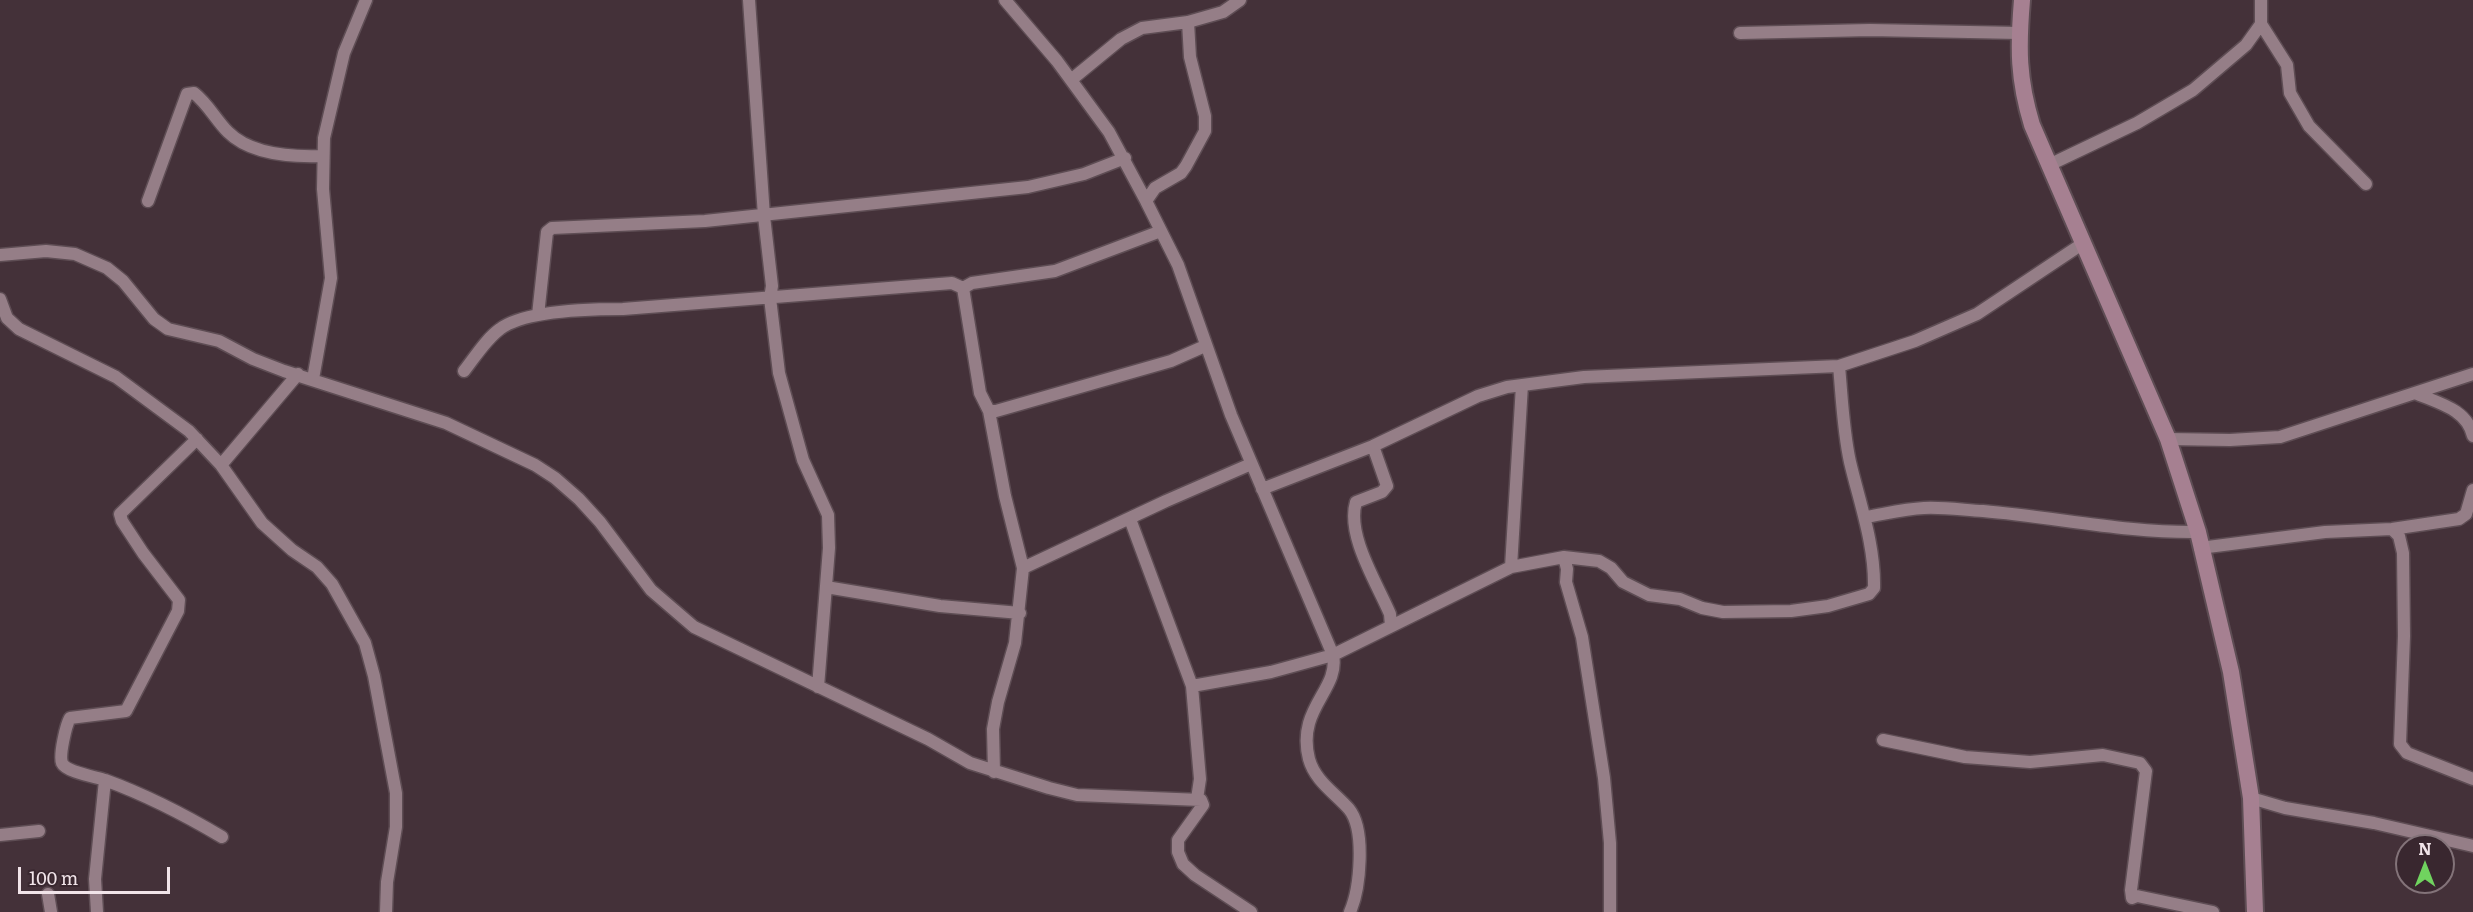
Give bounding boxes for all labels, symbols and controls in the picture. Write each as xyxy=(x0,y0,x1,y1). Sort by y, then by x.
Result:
north arrow xyxy=(2395,834,2455,894)
text: N xyxy=(2418,836,2432,860)
scale bar xyxy=(21,855,172,893)
text: 100 m xyxy=(29,864,78,891)

